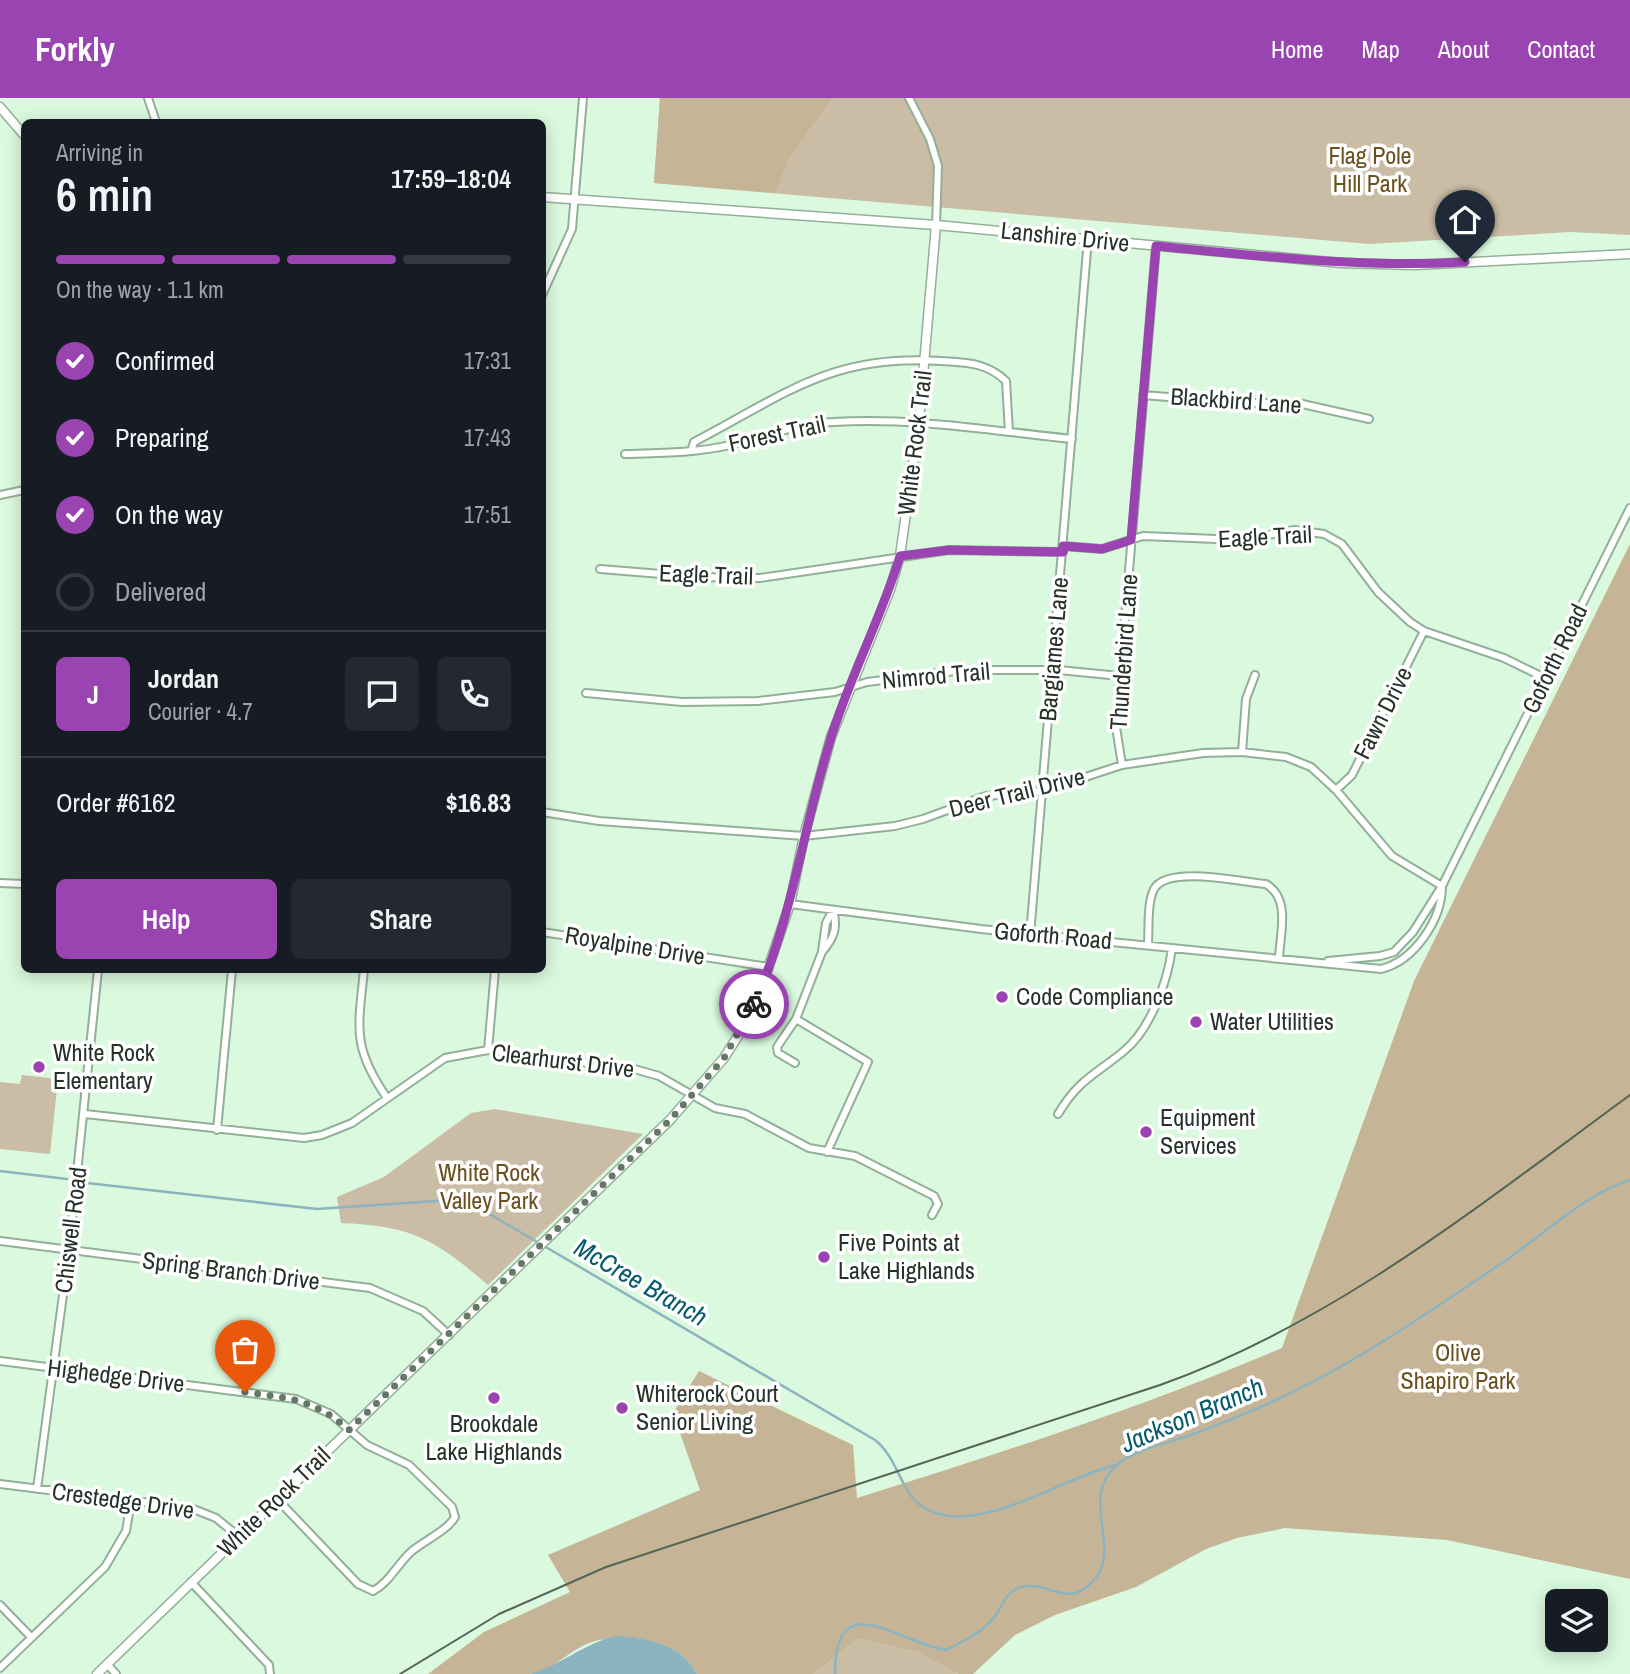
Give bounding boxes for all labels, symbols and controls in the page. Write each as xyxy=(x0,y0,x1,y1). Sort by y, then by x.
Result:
text: Forkly xyxy=(35,27,115,71)
text: Home xyxy=(1271,33,1323,65)
text: Map xyxy=(1361,33,1400,65)
text: About xyxy=(1438,33,1489,65)
text: Contact xyxy=(1527,33,1595,65)
text: Arriving in xyxy=(56,137,143,168)
park label: Flag Pole Hill Park xyxy=(1328,139,1412,199)
text: 17:59–18:04 xyxy=(391,161,511,196)
text: 6 min xyxy=(56,163,153,225)
pin xyxy=(1435,190,1495,262)
icon: home xyxy=(1446,201,1484,239)
street label: Lanshire Drive xyxy=(999,213,1131,259)
text: On the way · 1.1 km xyxy=(56,274,224,305)
icon: check xyxy=(56,342,94,380)
text: Confirmed xyxy=(115,343,215,378)
text: 17:31 xyxy=(464,345,511,376)
street label: White Rock Trail xyxy=(889,369,939,517)
street label: Blackbird Lane xyxy=(1169,379,1303,421)
street label: Forest Trail xyxy=(725,407,828,459)
icon: check xyxy=(56,419,94,457)
text: Preparing xyxy=(115,420,209,455)
text: 17:43 xyxy=(464,422,511,453)
icon: check xyxy=(56,496,94,534)
text: On the way xyxy=(115,497,223,532)
text: 17:51 xyxy=(464,499,511,530)
street label: Eagle Trail xyxy=(1217,518,1313,554)
street label: Eagle Trail xyxy=(658,556,754,592)
street label: Thunderbird Lane xyxy=(1102,573,1144,731)
text: Delivered xyxy=(115,574,206,609)
street label: Bargiames Lane xyxy=(1031,576,1075,722)
street label: Goforth Road xyxy=(1514,598,1594,719)
street label: Nimrod Trail xyxy=(881,654,991,696)
button: chat xyxy=(345,657,419,731)
button: phone xyxy=(437,657,511,731)
text: Jordan xyxy=(148,661,219,696)
street label: Fawn Drive xyxy=(1345,661,1419,764)
text: J xyxy=(87,677,99,712)
text: Courier · 4.7 xyxy=(148,696,253,727)
street label: Deer Trail Drive xyxy=(945,760,1088,824)
text: Order #6162 xyxy=(56,785,176,820)
text: $16.83 xyxy=(446,785,511,820)
button: Help xyxy=(56,879,277,959)
button: Share xyxy=(291,879,511,959)
street label: Goforth Road xyxy=(993,914,1113,956)
street label: Royalpine Drive xyxy=(563,918,707,972)
courier xyxy=(719,969,789,1039)
place label: Code Compliance xyxy=(1016,980,1174,1012)
icon: bike xyxy=(735,985,773,1023)
marker: Code Compliance xyxy=(994,989,1010,1005)
place label: Water Utilities xyxy=(1210,1005,1334,1037)
marker: Water Utilities xyxy=(1188,1014,1204,1030)
street label: Clearhurst Drive xyxy=(490,1035,636,1085)
place label: White Rock Elementary xyxy=(53,1036,155,1096)
marker: White Rock Elementary xyxy=(31,1059,47,1075)
place label: Equipment Services xyxy=(1160,1101,1256,1161)
marker: Equipment Services xyxy=(1138,1124,1154,1140)
park label: White Rock Valley Park xyxy=(438,1156,540,1216)
street label: Chiswell Road xyxy=(46,1165,94,1295)
place label: Five Points at Lake Highlands xyxy=(838,1226,975,1286)
water label: McCree Branch xyxy=(568,1229,714,1334)
street label: Spring Branch Drive xyxy=(141,1243,322,1297)
marker: Five Points at Lake Highlands xyxy=(816,1249,832,1265)
pin xyxy=(215,1320,275,1392)
icon: bag xyxy=(226,1331,264,1369)
park label: Olive Shapiro Park xyxy=(1401,1336,1516,1396)
street label: Highedge Drive xyxy=(46,1351,186,1399)
water label: Jackson Branch xyxy=(1114,1369,1268,1461)
place label: Whiterock Court Senior Living xyxy=(636,1377,779,1437)
marker: Brookdale Lake Highlands xyxy=(486,1390,502,1406)
marker: Whiterock Court Senior Living xyxy=(614,1400,630,1416)
place label: Brookdale Lake Highlands xyxy=(426,1407,562,1467)
street label: White Rock Trail xyxy=(210,1439,337,1563)
street label: Crestedge Drive xyxy=(50,1474,196,1526)
map controls xyxy=(1545,1589,1608,1652)
button: layers xyxy=(1545,1589,1608,1652)

